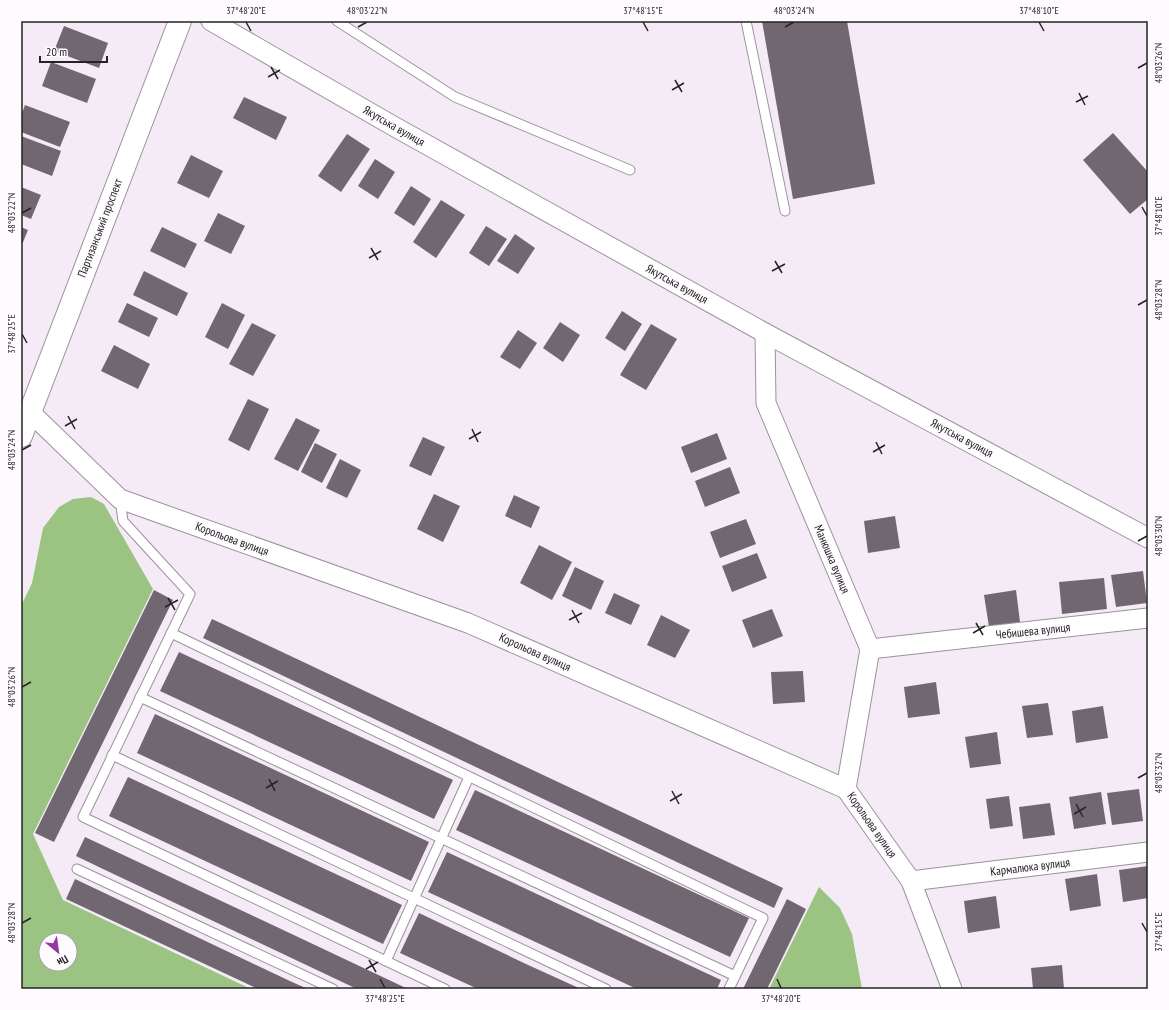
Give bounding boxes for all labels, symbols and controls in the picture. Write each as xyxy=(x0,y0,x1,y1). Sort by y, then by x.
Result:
text: 37°48'20"E xyxy=(226,4,266,17)
text: 48°03'22"N xyxy=(347,4,387,17)
text: 37°48'15"E xyxy=(623,4,663,17)
text: 48°03'24"N xyxy=(774,4,814,17)
text: 37°48'10"E xyxy=(1019,4,1059,17)
scale bar xyxy=(40,38,107,64)
text: 48°03'26"N xyxy=(1152,43,1165,83)
text: 20 m xyxy=(46,44,67,59)
street label: Якутська вулиця xyxy=(361,102,428,149)
street label: Партизанський проспект xyxy=(74,176,125,279)
text: 48°03'22"N xyxy=(5,193,18,233)
text: 37°48'10"E xyxy=(1152,196,1165,236)
street label: Якутська вулиця xyxy=(644,260,711,307)
text: 48°03'28"N xyxy=(1152,280,1165,320)
text: 37°48'25"E xyxy=(5,314,18,354)
street label: Якутська вулиця xyxy=(928,415,996,460)
text: 48°03'24"N xyxy=(5,430,18,470)
text: 48°03'30"N xyxy=(1152,516,1165,556)
street label: Корольова вулиця xyxy=(193,518,271,559)
street label: Манюшка вулиця xyxy=(811,522,854,596)
street label: Чебишева вулиця xyxy=(995,619,1071,642)
street label: Корольова вулиця xyxy=(497,629,574,674)
text: 48°03'26"N xyxy=(5,667,18,707)
text: 48°03'32"N xyxy=(1152,753,1165,793)
street label: Корольова вулиця xyxy=(844,789,901,861)
street label: Кармалюка вулиця xyxy=(989,854,1071,879)
text: 48°03'28"N xyxy=(5,903,18,943)
text: 37°48'15"E xyxy=(1152,912,1165,952)
north arrow xyxy=(38,932,78,972)
text: Пн xyxy=(55,952,71,970)
text: 37°48'25"E xyxy=(365,992,405,1005)
text: 37°48'20"E xyxy=(761,992,801,1005)

